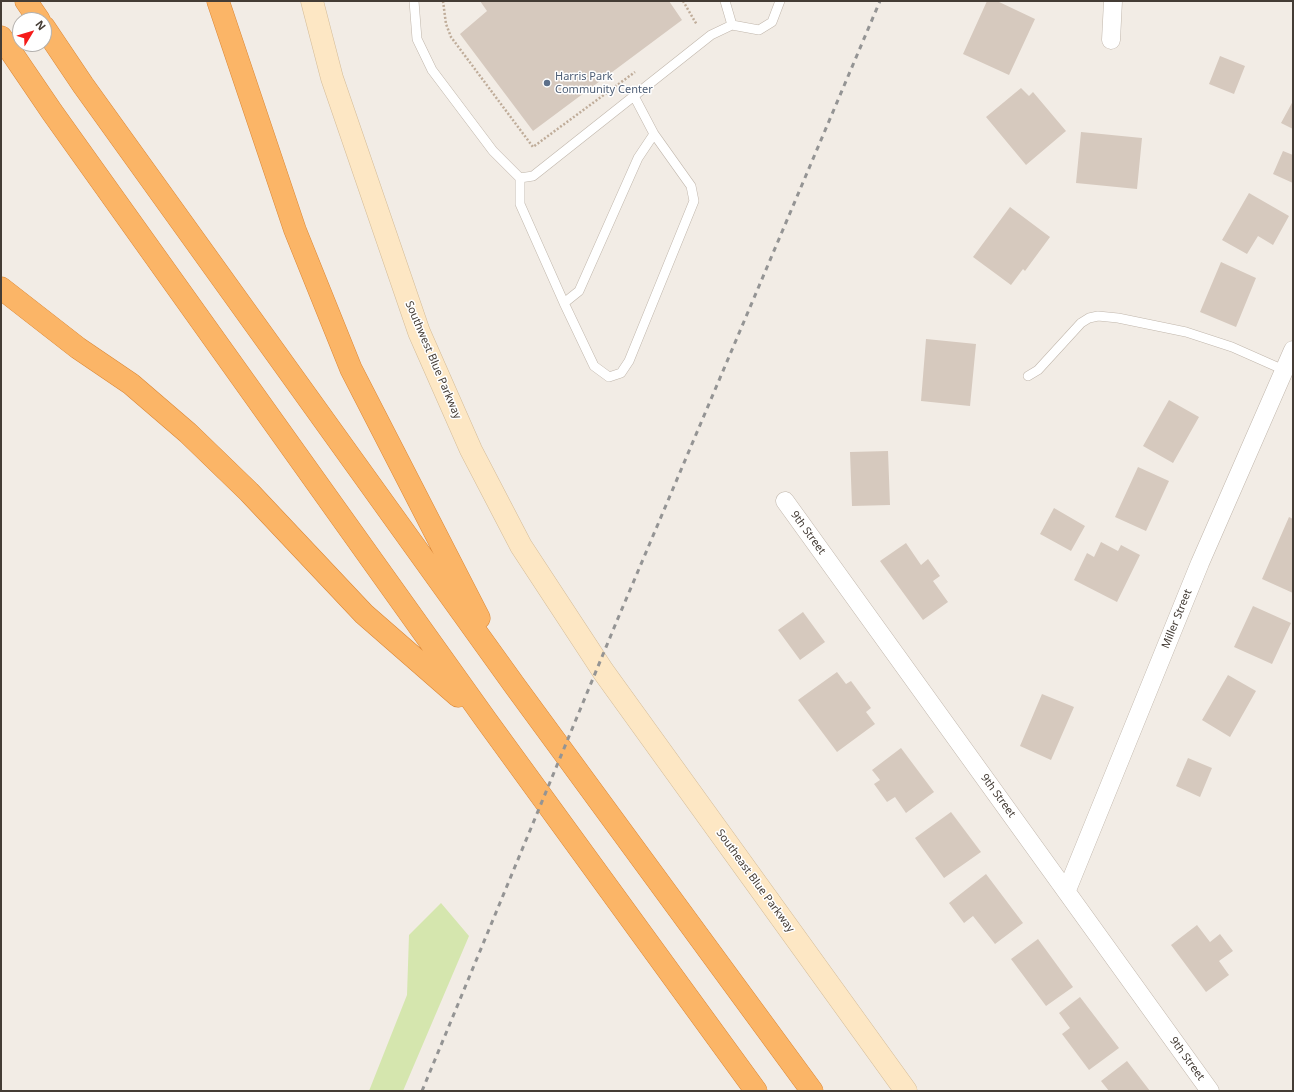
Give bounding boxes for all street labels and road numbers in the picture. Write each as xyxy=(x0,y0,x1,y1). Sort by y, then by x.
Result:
street label: Southwest Blue Parkway xyxy=(402,299,464,421)
street label: 9th Street xyxy=(788,509,828,557)
street label: Miller Street xyxy=(1159,587,1195,651)
street label: 9th Street xyxy=(978,772,1018,820)
street label: Southeast Blue Parkway xyxy=(713,827,797,935)
street label: 9th Street xyxy=(1167,1035,1207,1083)

